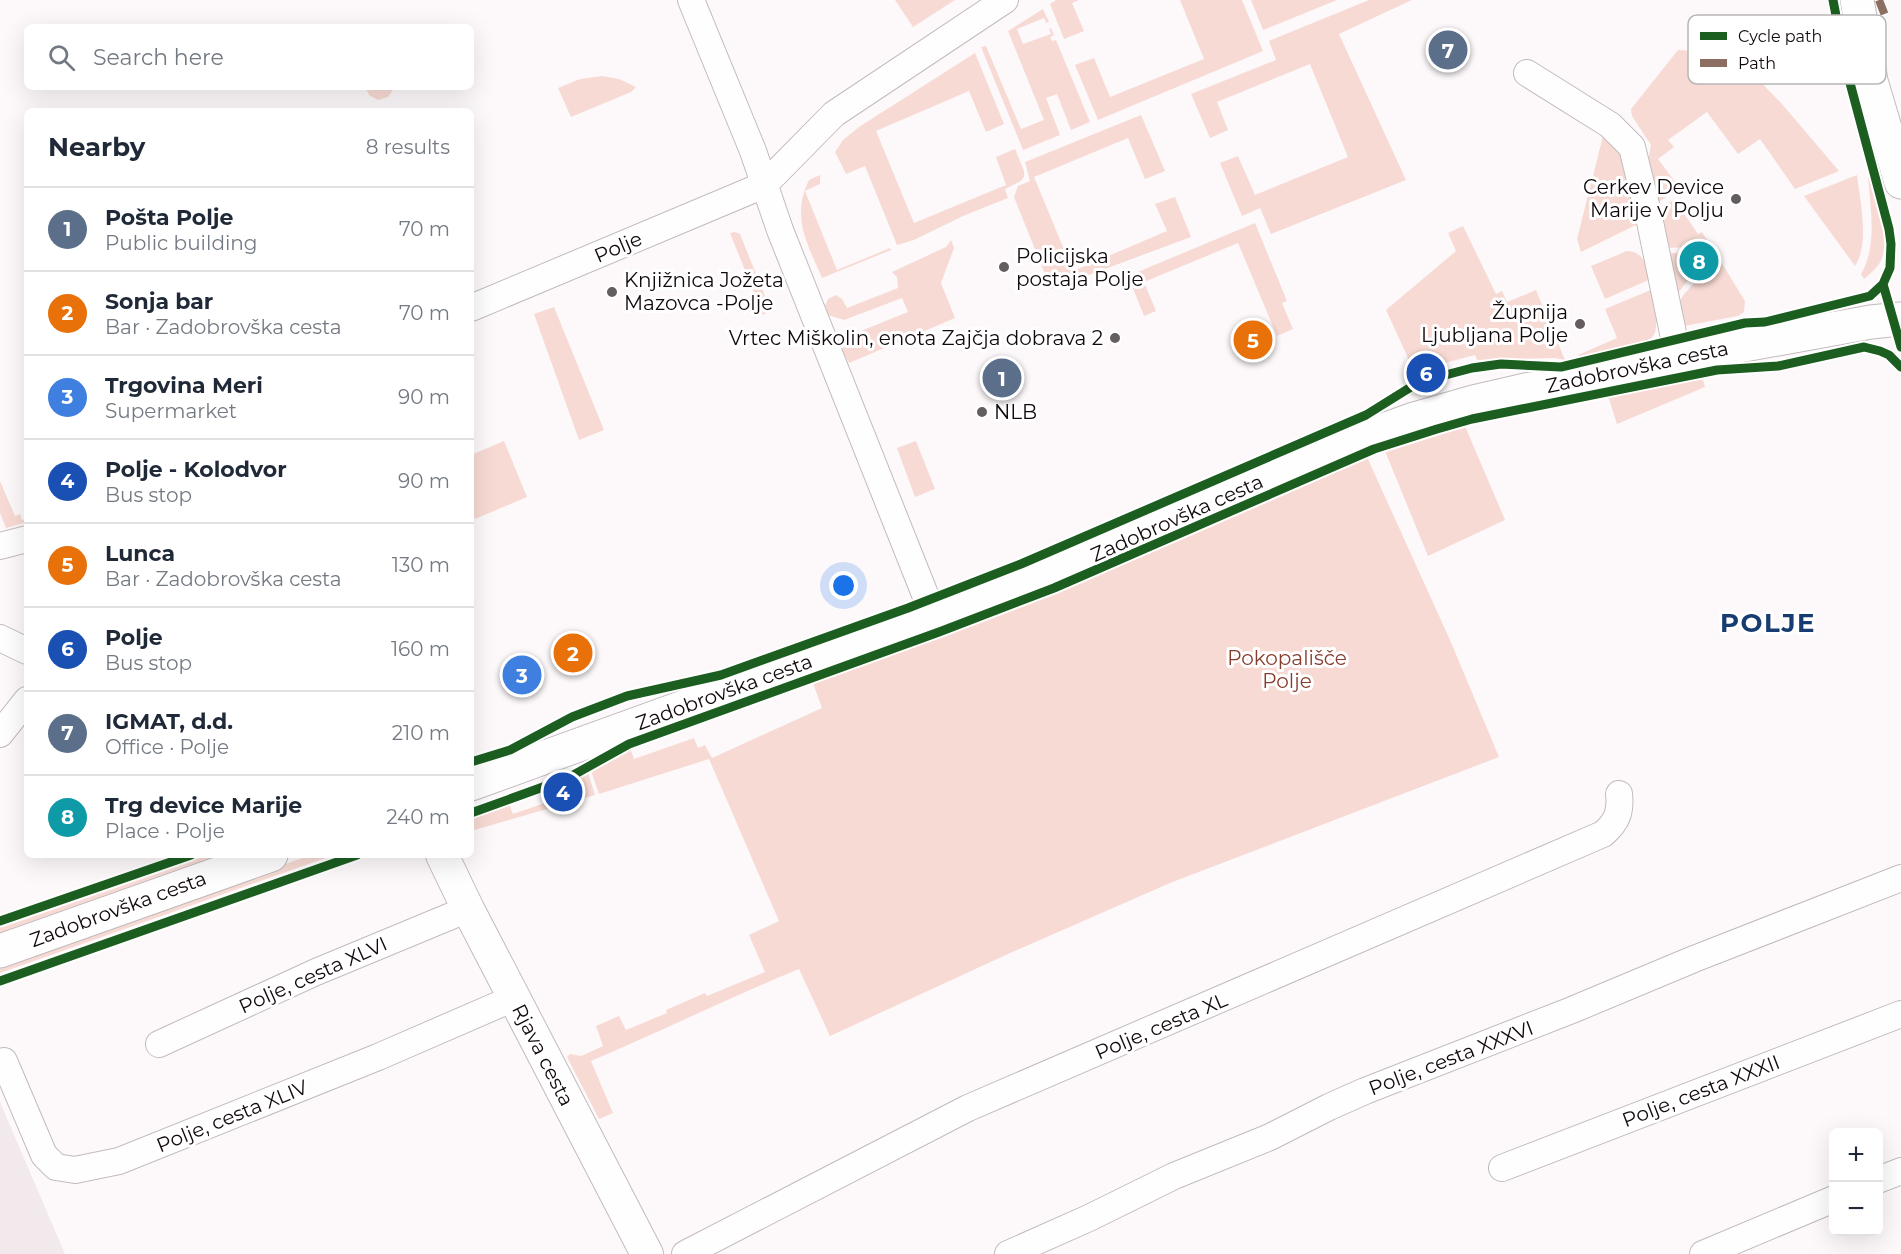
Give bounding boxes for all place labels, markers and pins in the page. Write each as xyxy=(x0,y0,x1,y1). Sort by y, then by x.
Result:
pin: 7 xyxy=(1428,28,1468,72)
place label: Cerkev Device Marije v Polju xyxy=(1583,175,1724,222)
marker: Cerkev Device Marije v Polju xyxy=(1729,192,1743,206)
pin: 8 xyxy=(1680,238,1718,284)
place label: Policijska postaja Polje xyxy=(1016,244,1143,291)
marker: Policijska postaja Polje xyxy=(997,260,1011,274)
place label: Knjižnica Jožeta Mazovca -Polje xyxy=(624,268,784,315)
marker: Knjižnica Jožeta Mazovca -Polje xyxy=(605,285,619,299)
place label: Župnija Ljubljana Polje xyxy=(1421,300,1568,347)
marker: Župnija Ljubljana Polje xyxy=(1573,317,1587,331)
pin: 5 xyxy=(1234,318,1272,362)
place label: Vrtec Miškolin, enota Zajčja dobrava 2 xyxy=(729,326,1103,350)
marker: Vrtec Miškolin, enota Zajčja dobrava 2 xyxy=(1108,331,1122,345)
pin: 6 xyxy=(1406,350,1446,395)
pin: 1 xyxy=(982,356,1022,400)
place label: NLB xyxy=(994,400,1037,424)
marker: NLB xyxy=(975,405,989,419)
pin: 2 xyxy=(554,630,592,676)
pin: 3 xyxy=(502,652,542,698)
pin: 4 xyxy=(544,770,582,814)

